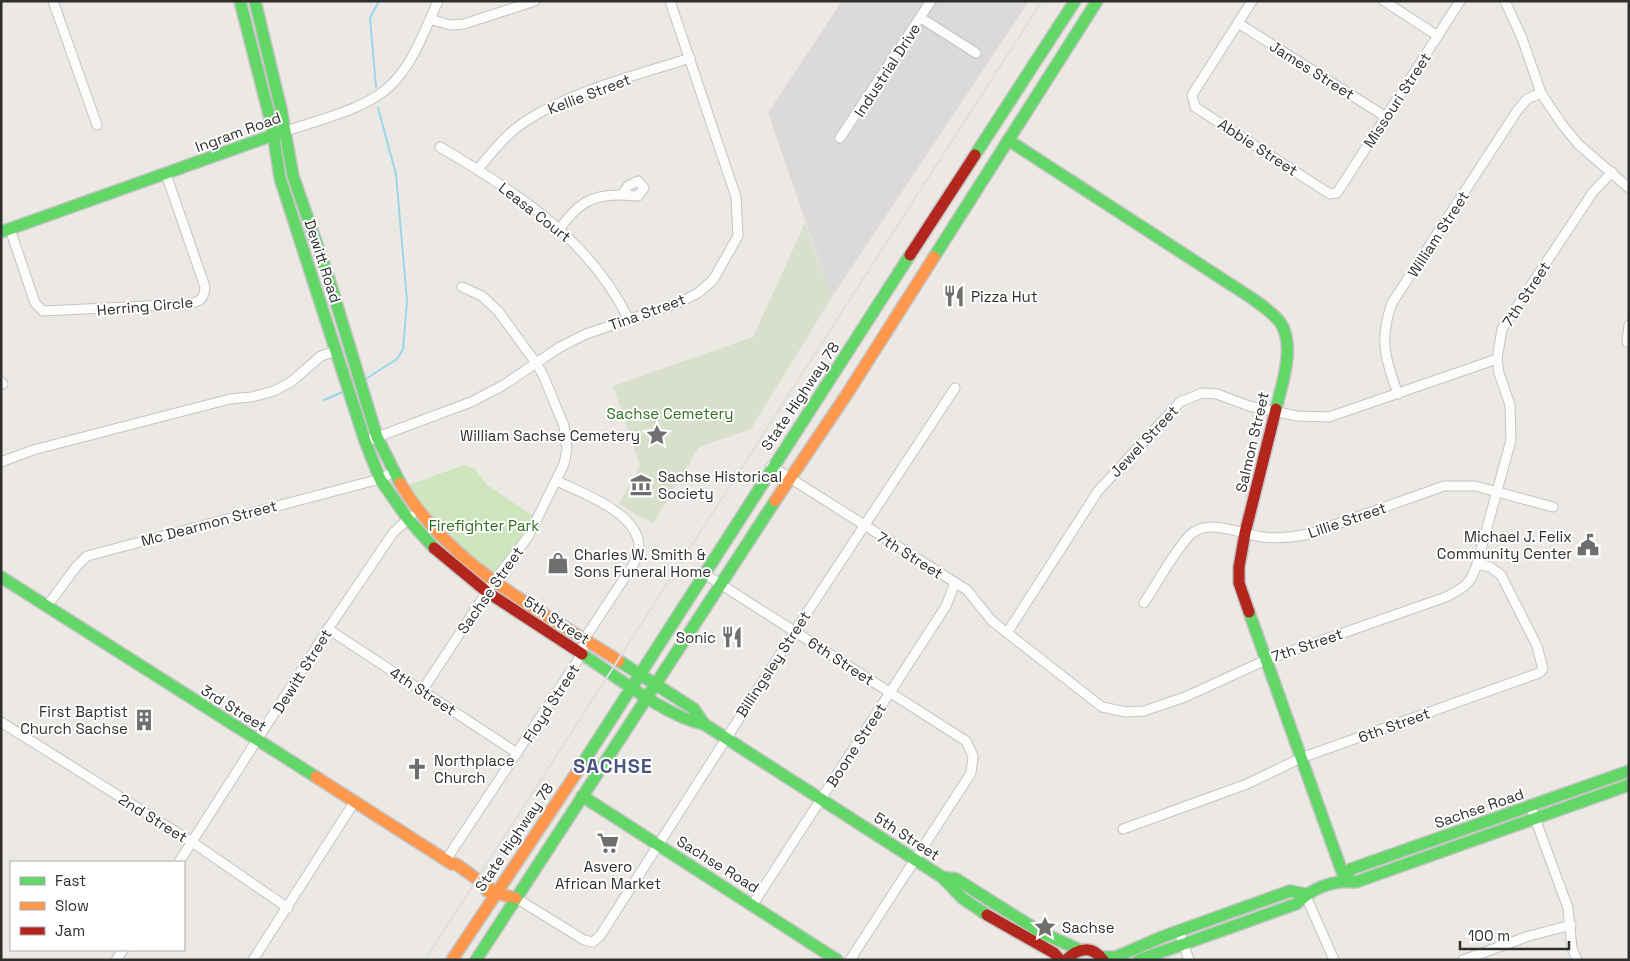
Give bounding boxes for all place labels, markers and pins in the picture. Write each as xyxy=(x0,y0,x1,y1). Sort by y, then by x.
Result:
restaurant icon: Pizza Hut xyxy=(941,283,967,309)
place label: Pizza Hut xyxy=(971,287,1038,306)
place icon: William Sachse Cemetery xyxy=(644,422,670,448)
place label: William Sachse Cemetery xyxy=(460,426,640,445)
place label: Sachse Historical Society xyxy=(658,467,782,503)
museum icon: Sachse Historical Society xyxy=(628,472,654,498)
place label: Michael J. Felix Community Center xyxy=(1437,527,1572,563)
public building icon: Michael J. Felix Community Center xyxy=(1575,532,1601,558)
place label: Charles W. Smith & Sons Funeral Home xyxy=(574,545,711,581)
shop icon: Charles W. Smith & Sons Funeral Home xyxy=(545,550,571,576)
restaurant icon: Sonic xyxy=(719,624,745,650)
place label: Sonic xyxy=(676,628,716,647)
place label: First Baptist Church Sachse xyxy=(20,702,128,738)
building icon: First Baptist Church Sachse xyxy=(131,707,157,733)
place label: Northplace Church xyxy=(434,751,515,787)
church icon: Northplace Church xyxy=(404,756,430,782)
supermarket icon: Asvero African Market xyxy=(595,830,621,856)
place label: Asvero African Market xyxy=(555,857,661,893)
place icon: Sachse xyxy=(1032,914,1058,940)
place label: Sachse xyxy=(1062,918,1115,937)

